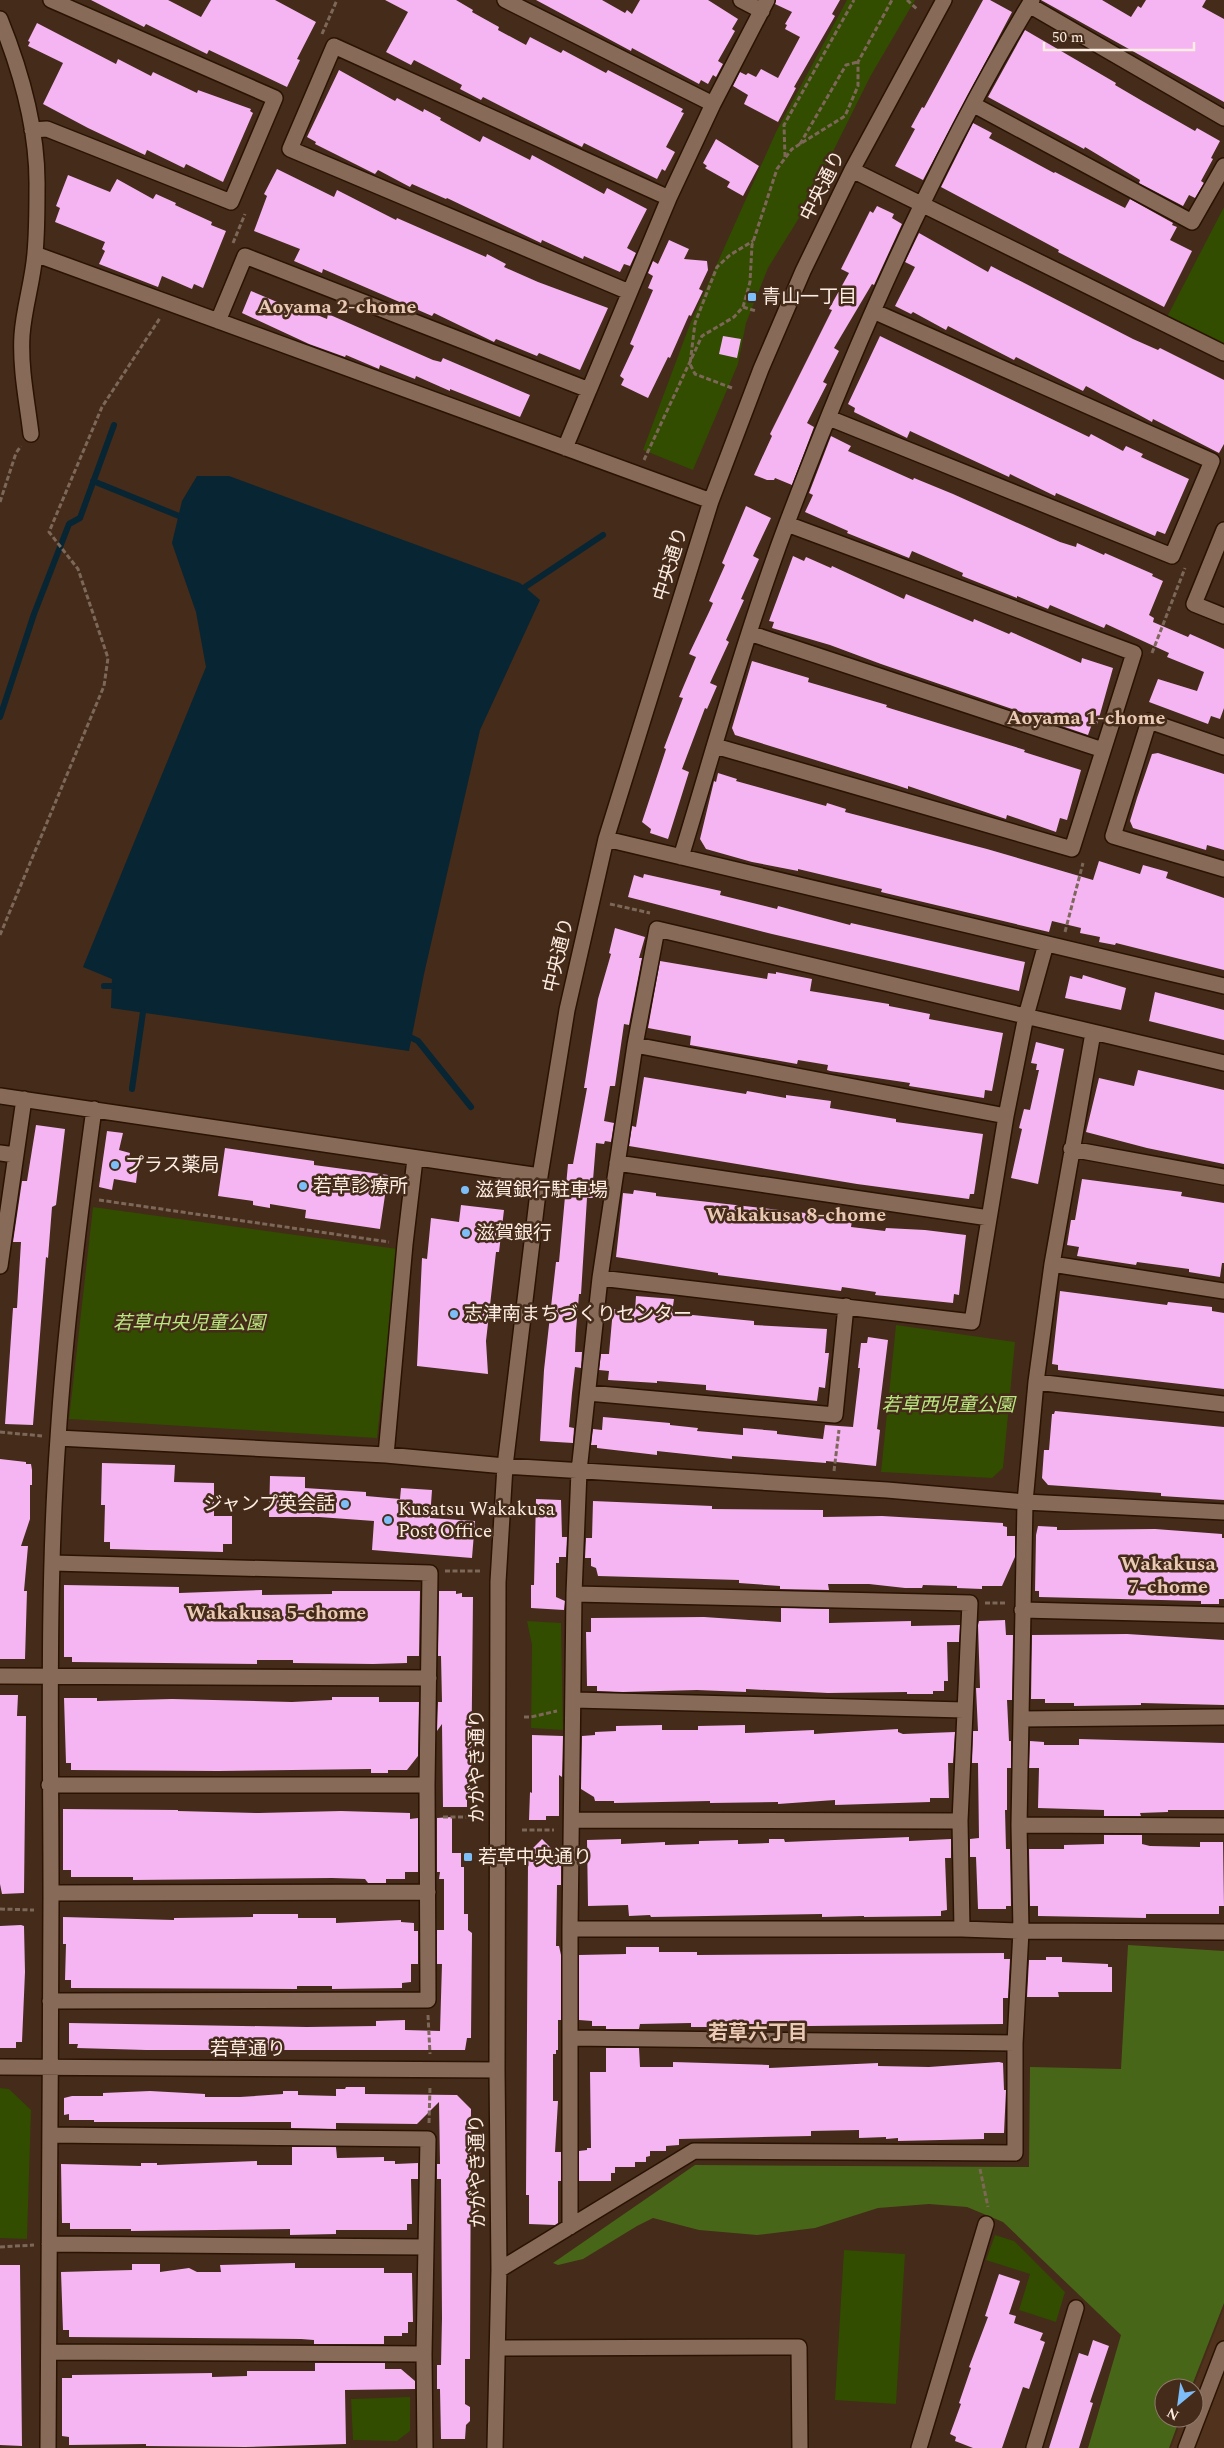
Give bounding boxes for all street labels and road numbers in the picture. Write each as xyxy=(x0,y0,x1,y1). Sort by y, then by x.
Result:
street label: 中央通り xyxy=(793,146,853,226)
street label: 中央通り xyxy=(646,523,696,605)
street label: 中央通り xyxy=(536,915,582,995)
street label: かがやき通り xyxy=(463,1709,492,1823)
street label: 若草通り xyxy=(210,2035,286,2064)
street label: かがやき通り xyxy=(463,2114,493,2228)

